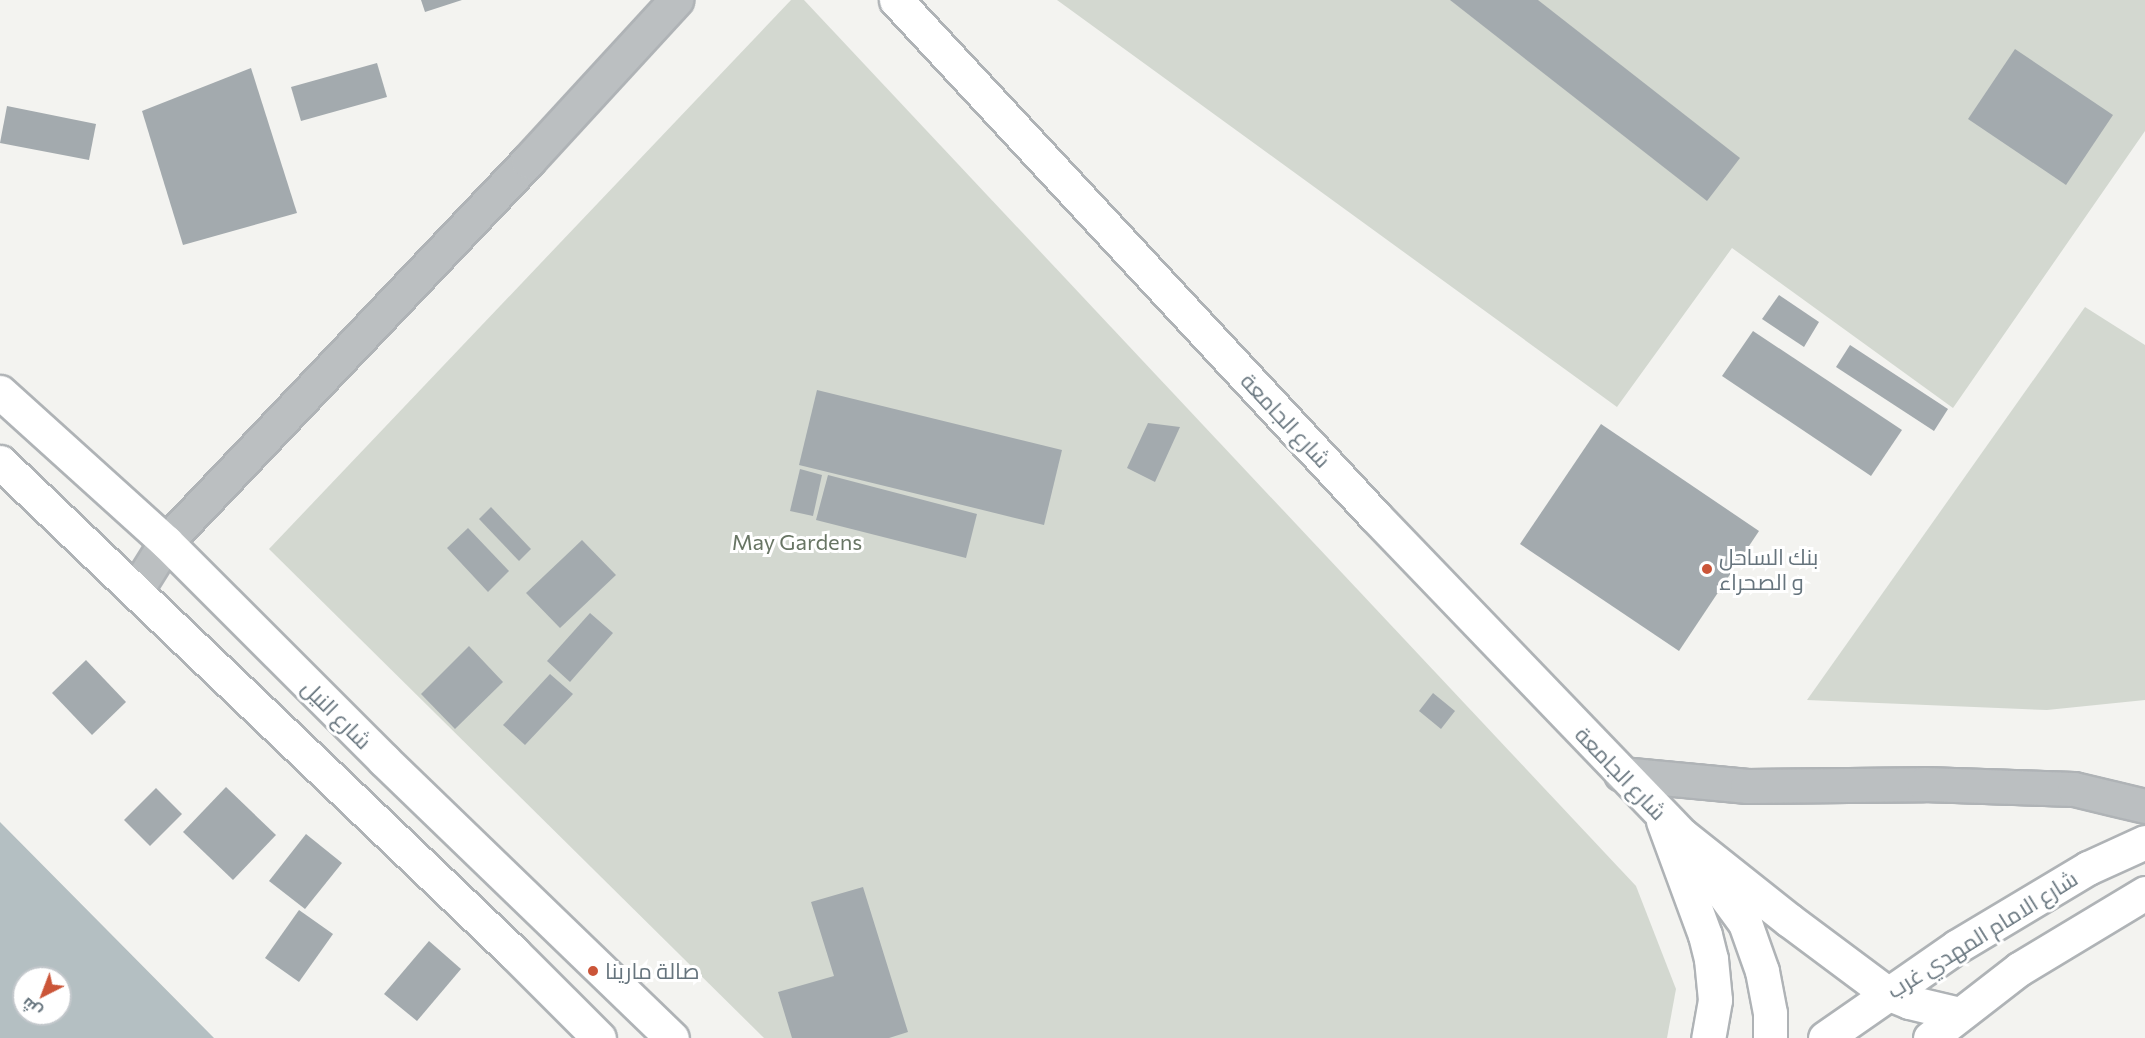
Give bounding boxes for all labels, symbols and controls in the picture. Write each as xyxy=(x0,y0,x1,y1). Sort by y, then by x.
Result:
street label: شارع الجامعة xyxy=(1236,367,1336,473)
park label: May Gardens xyxy=(732,529,862,555)
place label: بنك الساحل و الصحراء xyxy=(1719,543,1818,594)
marker: بنك الساحل و الصحراء xyxy=(1700,562,1714,576)
street label: شارع النيل xyxy=(297,674,377,754)
street label: شارع الجامعة xyxy=(1570,721,1672,825)
street label: شارع الامام المهدي غرب xyxy=(1882,865,2082,1003)
place label: صالة مارينا xyxy=(605,958,700,984)
marker: صالة مارينا xyxy=(586,964,600,978)
north arrow xyxy=(12,966,72,1026)
text: ش xyxy=(17,994,45,1022)

